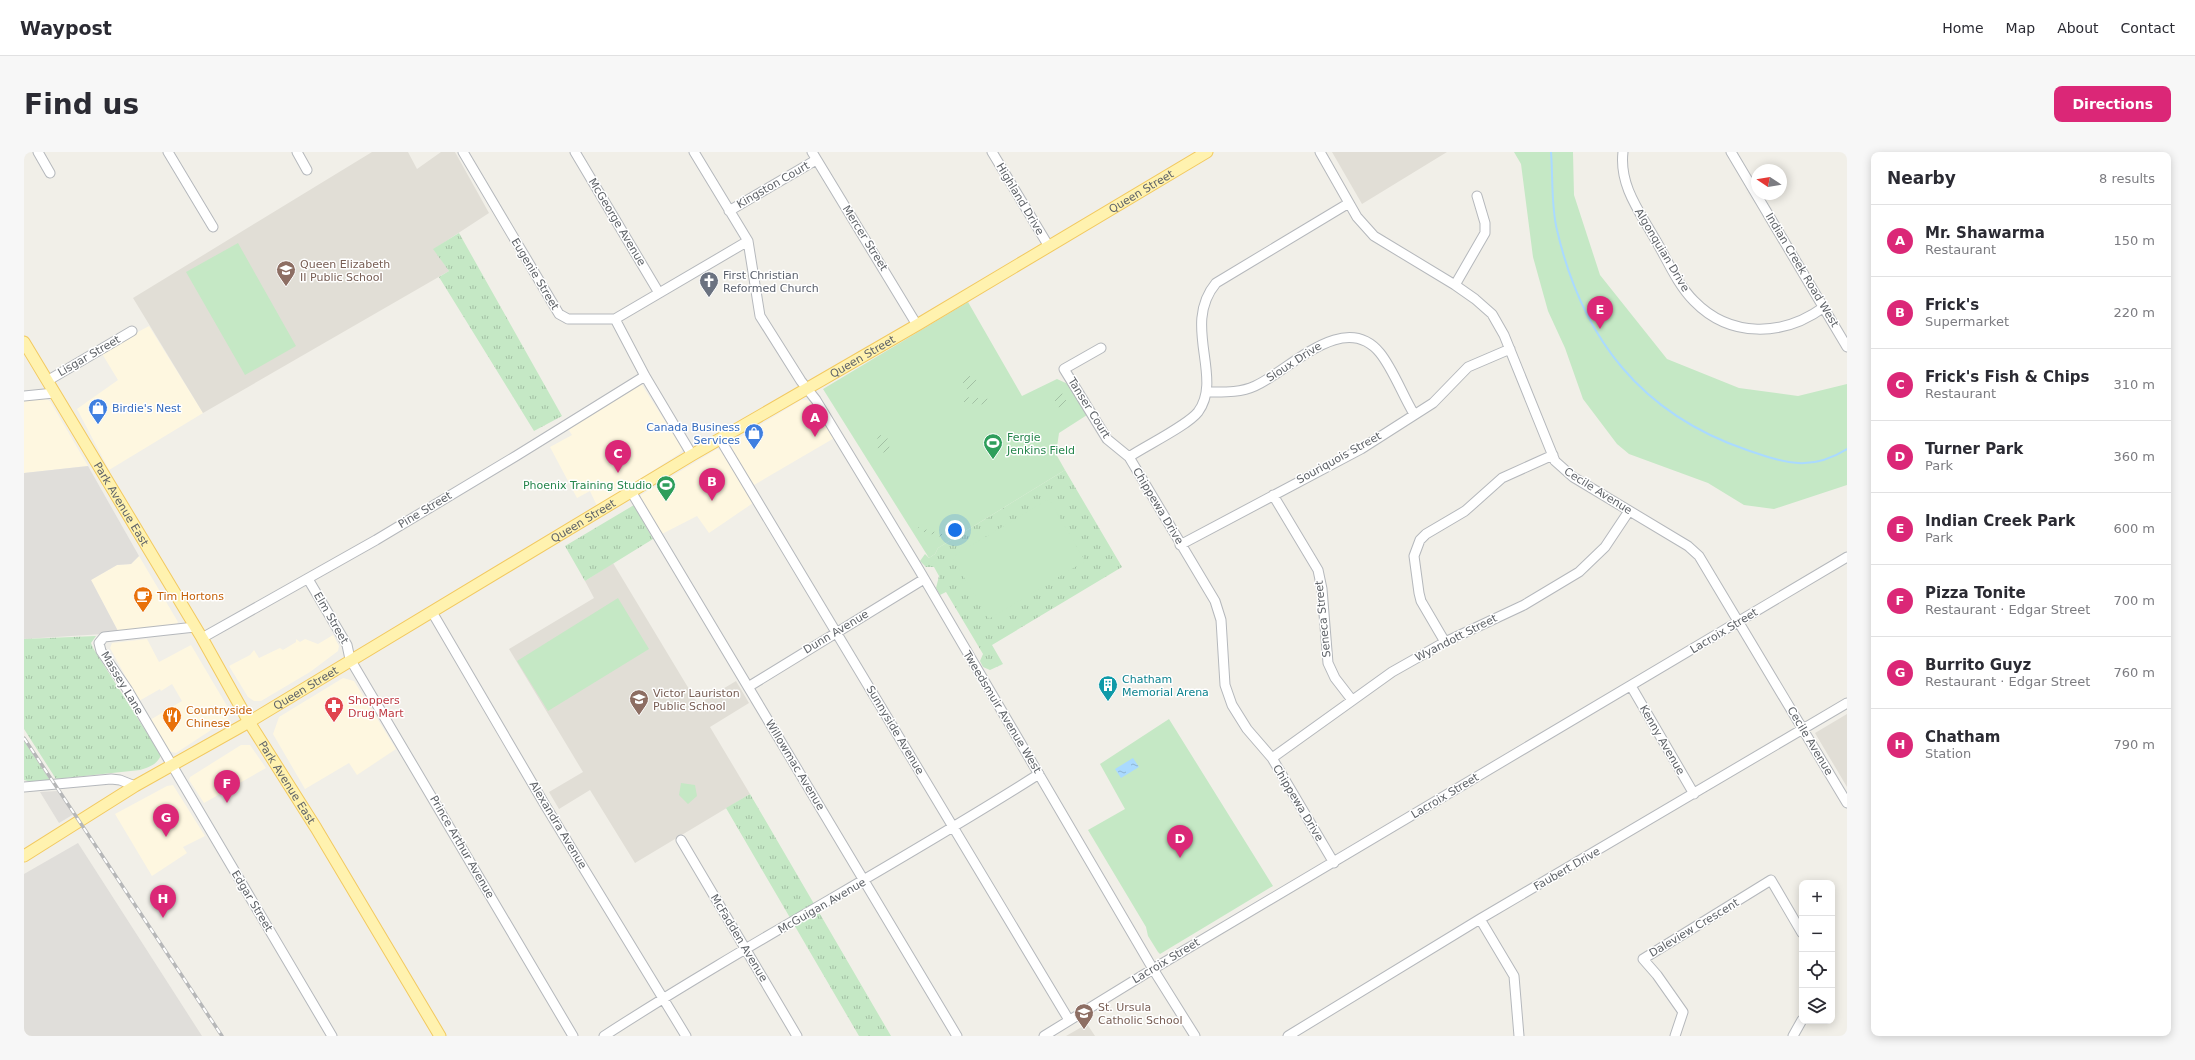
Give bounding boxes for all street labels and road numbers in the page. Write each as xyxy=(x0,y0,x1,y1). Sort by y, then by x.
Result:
street label: Kingston Court xyxy=(734,159,812,211)
street label: Highland Drive xyxy=(993,161,1047,238)
street label: Queen Street xyxy=(1106,167,1176,216)
street label: McGeorge Avenue xyxy=(586,176,648,268)
street label: Mercer Street xyxy=(840,203,891,274)
street label: Algonquian Drive xyxy=(1632,206,1692,294)
street label: Indian Creek Road West xyxy=(1763,211,1842,330)
street label: Eugenie Street xyxy=(508,236,562,313)
street label: Queen Street xyxy=(827,332,898,380)
street label: Lisgar Street xyxy=(55,333,123,379)
street label: Sioux Drive xyxy=(1264,339,1324,385)
street label: Tanser Court xyxy=(1065,374,1113,441)
street label: Souriquois Street xyxy=(1294,429,1384,487)
street label: Park Avenue East xyxy=(91,460,152,549)
street label: Chippewa Drive xyxy=(1130,465,1186,547)
street label: Cecile Avenue xyxy=(1562,465,1635,517)
street label: Pine Street xyxy=(396,489,455,531)
street label: Queen Street xyxy=(548,496,618,545)
street label: Seneca Street xyxy=(1312,579,1333,658)
street label: Elm Street xyxy=(311,590,351,647)
street label: Lacroix Street xyxy=(1688,605,1761,656)
street label: Dunn Avenue xyxy=(801,607,871,657)
street label: Wyandott Street xyxy=(1413,611,1500,664)
street label: Tweedsmuir Avenue West xyxy=(960,648,1044,776)
street label: Massey Lane xyxy=(98,649,146,717)
street label: Queen Street xyxy=(271,663,341,712)
street label: Sunnyside Avenue xyxy=(863,683,927,777)
street label: Kenny Avenue xyxy=(1637,703,1687,777)
street label: Cecile Avenue xyxy=(1784,704,1836,778)
street label: Willowmac Avenue xyxy=(763,717,827,813)
street label: Park Avenue East xyxy=(256,738,318,827)
street label: Chippewa Drive xyxy=(1270,762,1326,844)
street label: Lacroix Street xyxy=(1409,770,1482,821)
street label: Alexandra Avenue xyxy=(527,779,589,871)
street label: Prince Arthur Avenue xyxy=(427,793,497,901)
street label: Faubert Drive xyxy=(1532,845,1603,893)
street label: Edgar Street xyxy=(229,868,276,935)
street label: McGuigan Avenue xyxy=(776,875,868,936)
street label: McFadden Avenue xyxy=(708,892,770,984)
street label: Daleview Crescent xyxy=(1647,896,1742,960)
street label: Lacroix Street xyxy=(1130,935,1203,986)

